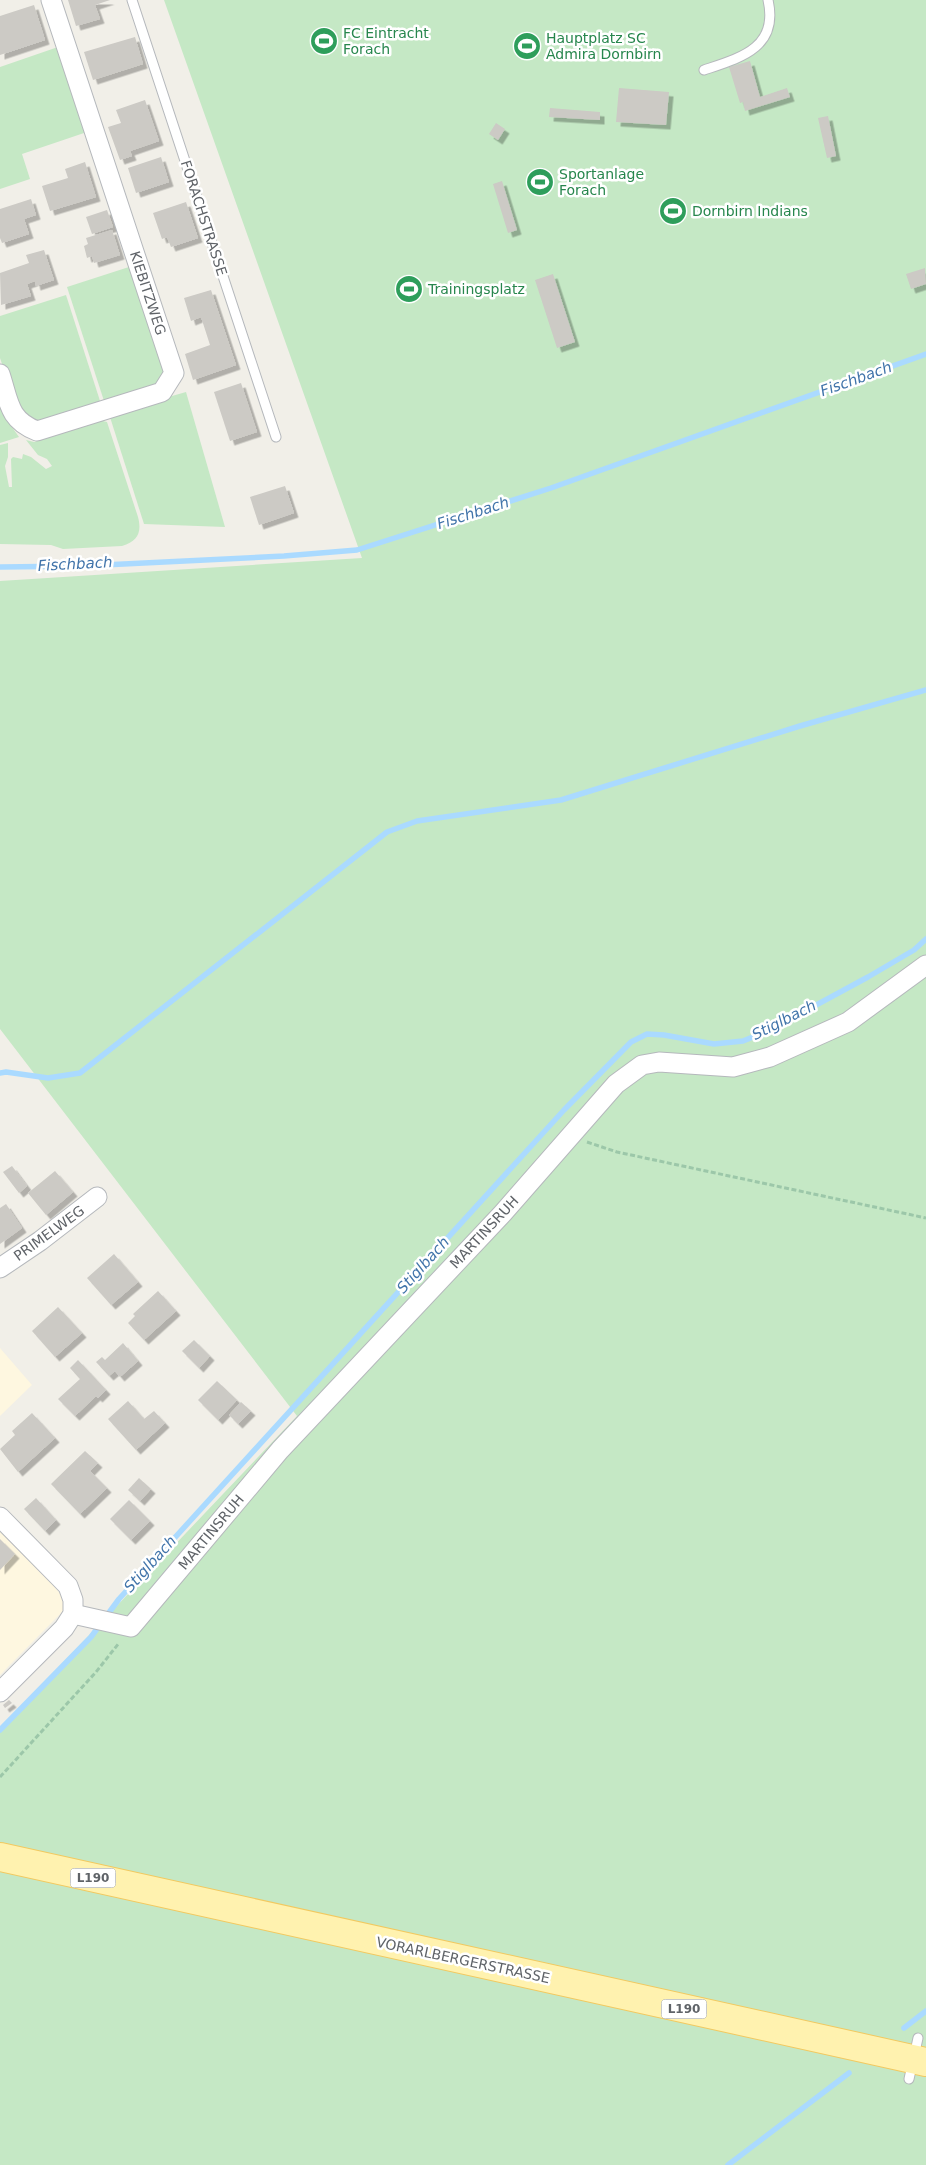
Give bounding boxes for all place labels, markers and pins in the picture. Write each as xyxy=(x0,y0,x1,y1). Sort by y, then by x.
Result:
place label: FC Eintracht Forach xyxy=(343,25,429,57)
sports icon: FC Eintracht Forach xyxy=(309,26,339,56)
place label: Hauptplatz SC Admira Dornbirn xyxy=(546,30,661,62)
sports icon: Hauptplatz SC Admira Dornbirn xyxy=(512,31,542,61)
place label: Sportanlage Forach xyxy=(559,166,644,198)
sports icon: Sportanlage Forach xyxy=(525,167,555,197)
sports icon: Dornbirn Indians xyxy=(658,196,688,226)
place label: Dornbirn Indians xyxy=(692,203,808,219)
sports icon: Trainingsplatz xyxy=(394,274,424,304)
place label: Trainingsplatz xyxy=(427,281,525,297)

